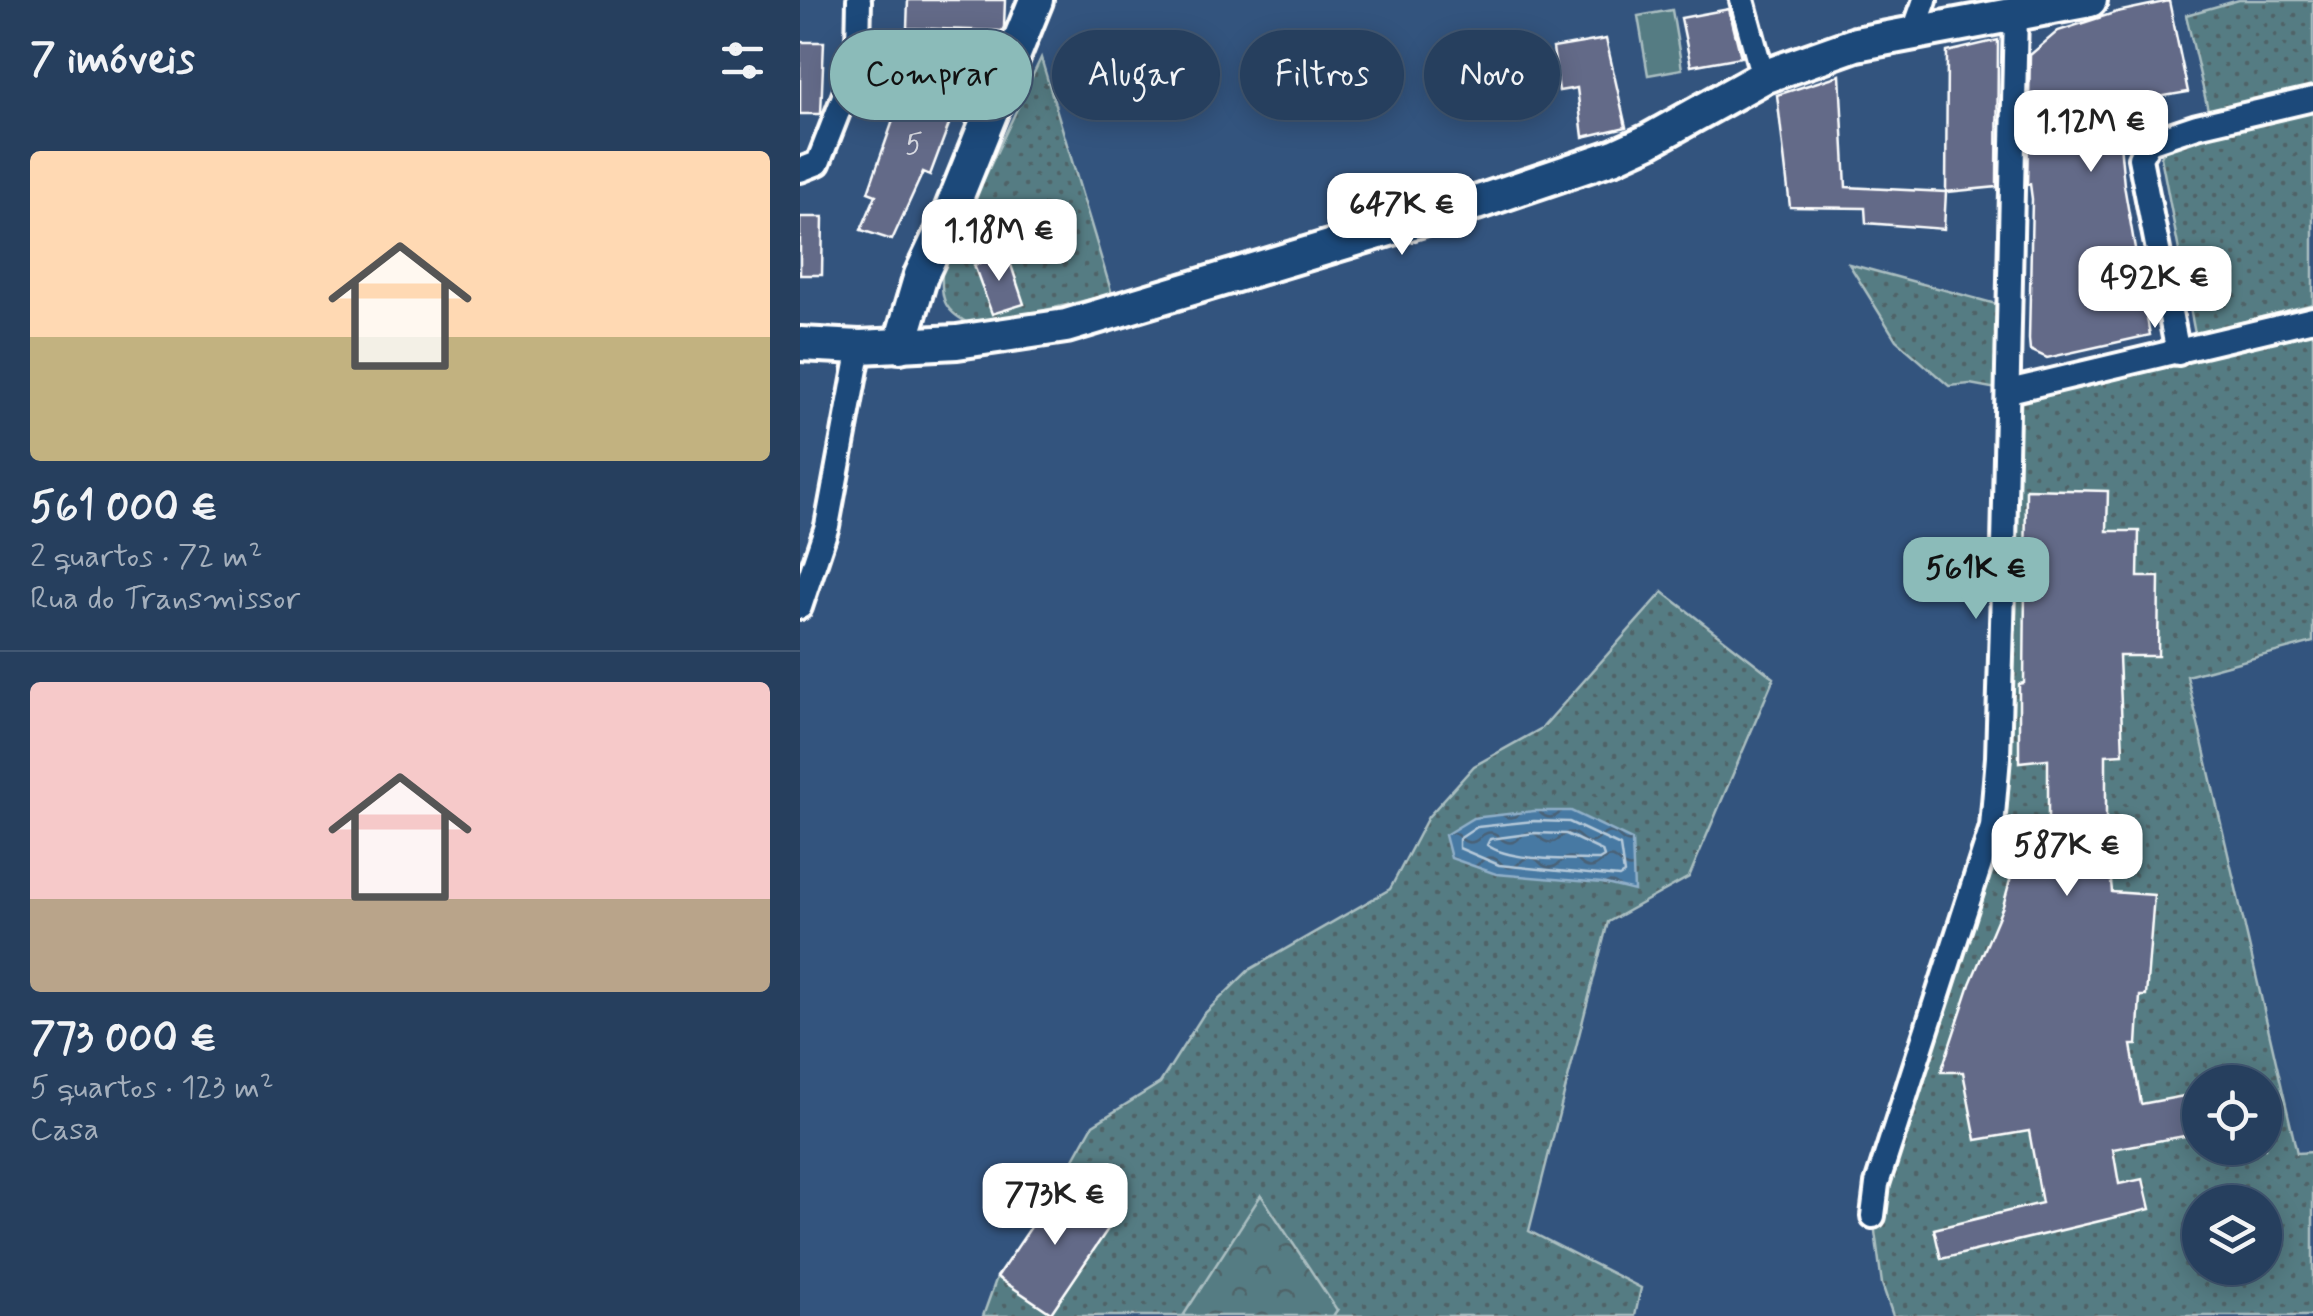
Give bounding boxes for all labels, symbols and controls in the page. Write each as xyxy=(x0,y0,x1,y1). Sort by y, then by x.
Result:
chip: Comprar xyxy=(830,30,1032,120)
chip: Alugar xyxy=(1052,30,1220,120)
chip: Filtros xyxy=(1240,30,1404,120)
chip: Novo xyxy=(1424,30,1560,120)
text: 7 imóveis xyxy=(30,33,195,88)
icon: filters xyxy=(715,33,770,88)
pin: 1.12M € xyxy=(1999,90,2183,175)
text: 1.12M € xyxy=(2036,101,2146,143)
house number: 5 xyxy=(905,125,923,164)
pin: 647K € xyxy=(1321,173,1483,258)
text: 647K € xyxy=(1349,184,1455,226)
pin: 1.18M € xyxy=(907,199,1091,284)
text: 1.18M € xyxy=(944,210,1054,252)
icon: home xyxy=(310,216,490,396)
pin: 492K € xyxy=(2074,246,2236,331)
text: 492K € xyxy=(2101,257,2210,299)
text: 561 000 € xyxy=(30,481,218,536)
text: 2 quartos · 72 m² xyxy=(30,536,262,578)
pin: 561K € xyxy=(1895,537,2057,622)
text: 561K € xyxy=(1925,548,2027,590)
text: Rua do Transmissor xyxy=(30,578,300,620)
icon: home xyxy=(310,747,490,927)
pin: 587K € xyxy=(1986,814,2148,899)
text: 587K € xyxy=(2014,825,2120,867)
text: 773 000 € xyxy=(30,1012,217,1067)
map controls xyxy=(2182,1065,2282,1285)
button: locate xyxy=(2182,1065,2282,1165)
text: 5 quartos · 123 m² xyxy=(30,1067,274,1109)
text: Casa xyxy=(30,1109,99,1151)
pin: 773K € xyxy=(974,1163,1136,1248)
text: 773K € xyxy=(1005,1174,1105,1216)
button: layers xyxy=(2182,1185,2282,1285)

